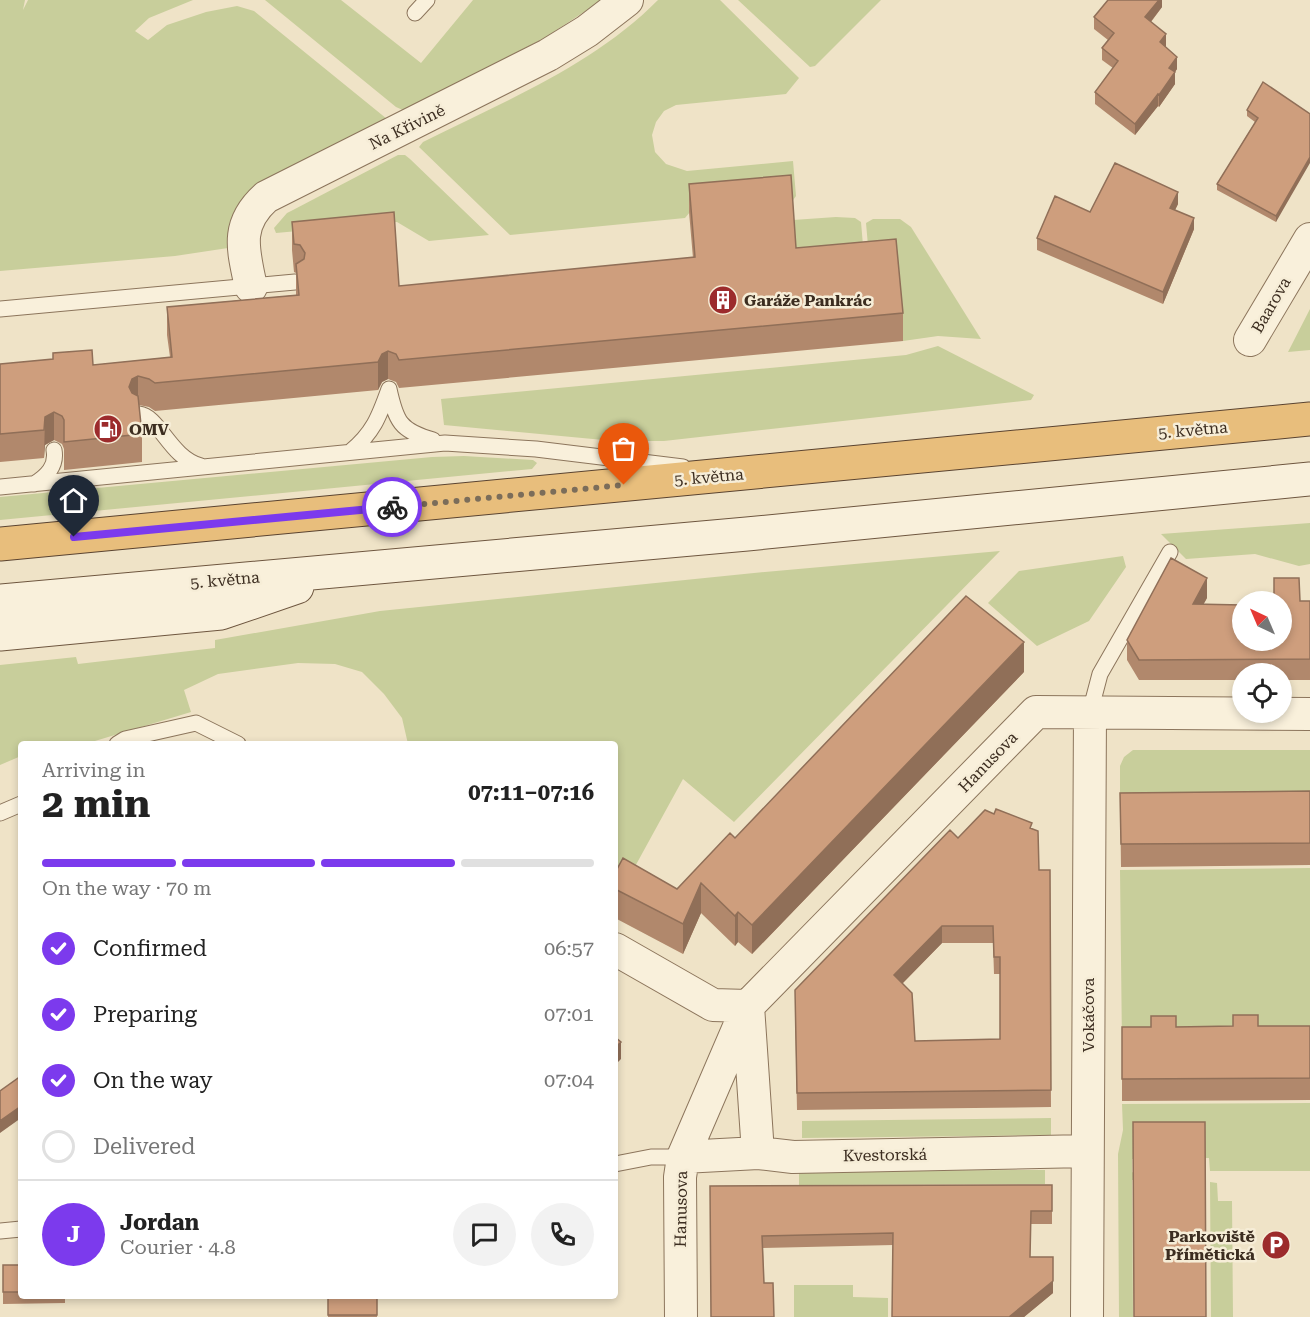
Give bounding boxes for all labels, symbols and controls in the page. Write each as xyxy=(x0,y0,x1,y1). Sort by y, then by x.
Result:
street label: Na Křivině xyxy=(366,100,448,154)
street label: Baarova xyxy=(1247,273,1295,336)
building icon: Garáže Pankrác xyxy=(707,284,739,316)
place label: Garáže Pankrác xyxy=(744,291,872,310)
fuel station icon: OMV xyxy=(92,413,124,445)
street label: 5. května xyxy=(1157,417,1229,443)
place label: OMV xyxy=(129,420,169,439)
pin xyxy=(598,423,649,485)
icon: bag xyxy=(607,432,640,465)
street label: 5. května xyxy=(673,464,745,490)
pin xyxy=(48,475,99,537)
courier xyxy=(362,477,422,537)
icon: home xyxy=(57,484,90,517)
icon: bike xyxy=(376,491,409,524)
street label: 5. května xyxy=(189,567,261,593)
north arrow xyxy=(1232,591,1292,651)
map controls xyxy=(1232,591,1292,723)
button: locate xyxy=(1232,663,1292,723)
street label: Hanusova xyxy=(955,728,1022,796)
text: Arriving in xyxy=(42,758,145,782)
text: 07:11–07:16 xyxy=(468,780,594,805)
text: 2 min xyxy=(42,781,150,827)
text: On the way · 70 m xyxy=(42,876,212,900)
icon: check xyxy=(42,932,75,965)
text: Confirmed xyxy=(93,936,207,961)
text: 06:57 xyxy=(544,936,594,960)
street label: Vokáčova xyxy=(1079,978,1098,1052)
icon: check xyxy=(42,998,75,1031)
text: Preparing xyxy=(93,1002,197,1027)
text: 07:01 xyxy=(544,1002,594,1026)
icon: check xyxy=(42,1064,75,1097)
text: On the way xyxy=(93,1068,213,1093)
text: 07:04 xyxy=(544,1068,594,1092)
text: Delivered xyxy=(93,1134,195,1159)
street label: Kvestorská xyxy=(843,1145,928,1165)
street label: Hanusova xyxy=(671,1170,691,1247)
button: chat xyxy=(453,1203,516,1266)
button: phone xyxy=(531,1203,594,1266)
text: Jordan xyxy=(120,1210,199,1235)
text: J xyxy=(67,1222,80,1247)
place label: Parkoviště Přímětická xyxy=(1165,1227,1256,1264)
parking icon: Parkoviště Přímětická xyxy=(1260,1229,1292,1261)
text: Courier · 4.8 xyxy=(120,1235,236,1259)

